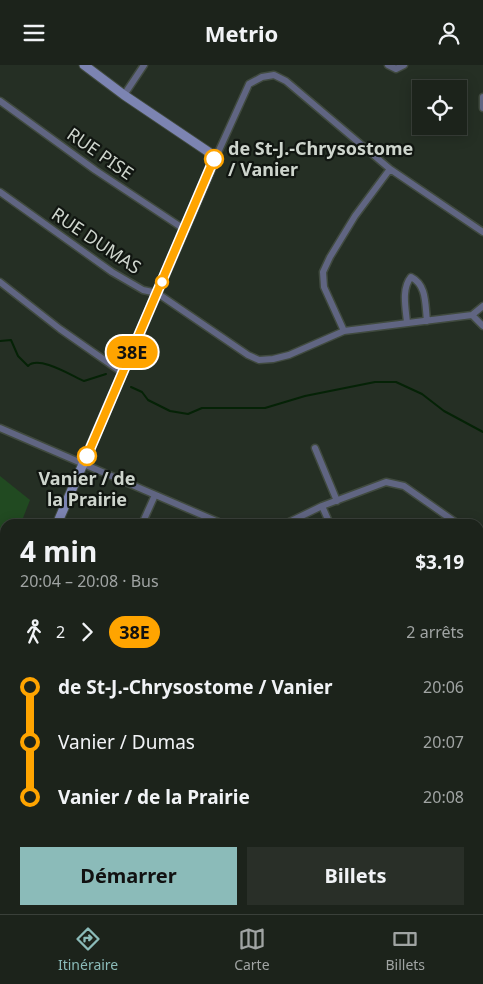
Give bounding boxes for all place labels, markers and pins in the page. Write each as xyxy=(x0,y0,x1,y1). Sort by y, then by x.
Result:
place label: de St-J.-Chrysostome / Vanier xyxy=(228,136,413,181)
marker: de St-J.-Chrysostome / Vanier xyxy=(204,149,224,169)
unlabelled marker xyxy=(155,275,169,289)
marker: Vanier / de la Prairie xyxy=(77,446,97,466)
place label: Vanier / de la Prairie xyxy=(39,466,135,511)

